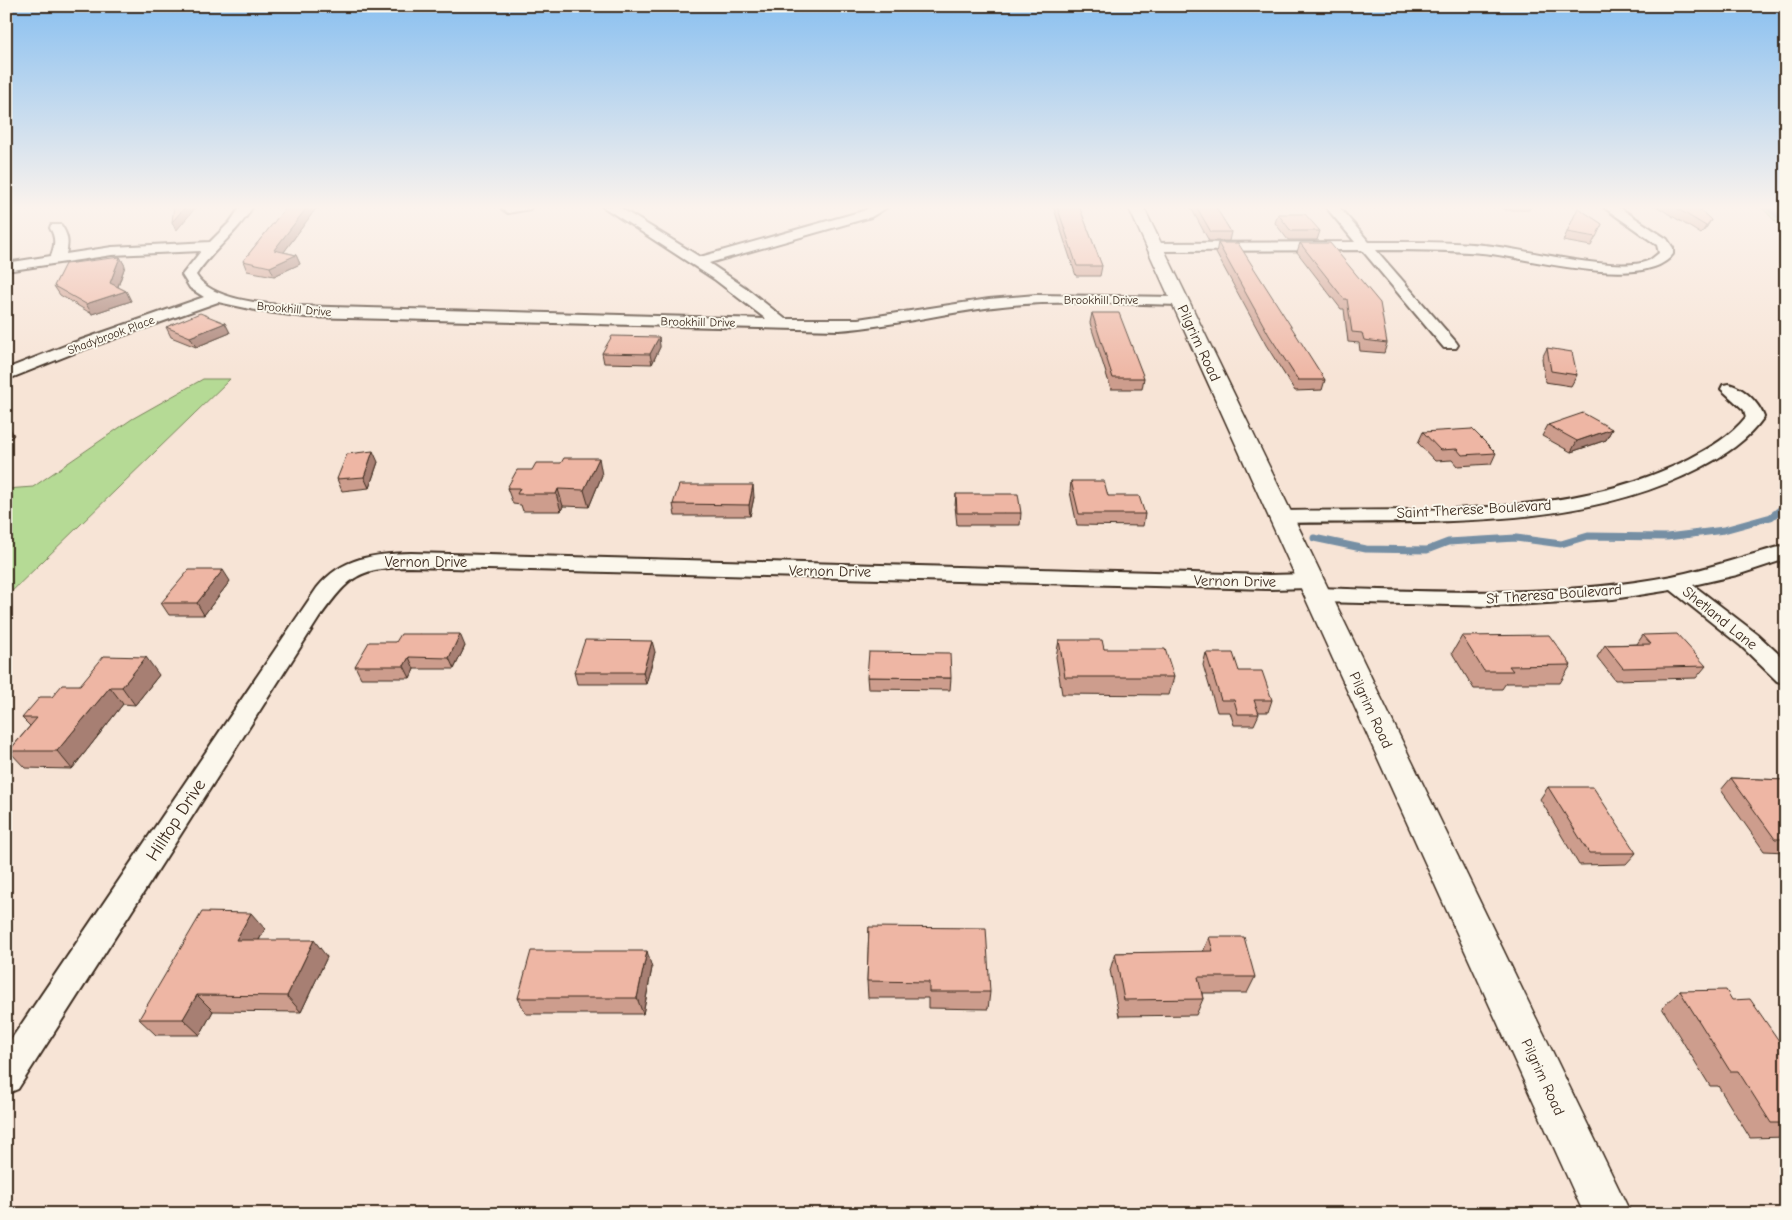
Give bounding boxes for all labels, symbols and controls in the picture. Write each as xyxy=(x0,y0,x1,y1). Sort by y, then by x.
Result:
street label: Brookhill Drive xyxy=(1064,293,1138,307)
street label: Brookhill Drive xyxy=(256,299,332,319)
street label: Pilgrim Road xyxy=(1173,302,1225,384)
street label: Shadybrook Place xyxy=(65,313,157,357)
street label: Brookhill Drive xyxy=(661,314,735,330)
street label: Saint Therese Boulevard xyxy=(1396,496,1552,522)
street label: Vernon Drive xyxy=(385,553,468,571)
street label: Vernon Drive xyxy=(789,561,872,581)
street label: Vernon Drive xyxy=(1194,571,1277,591)
street label: St Theresa Boulevard xyxy=(1486,580,1622,608)
street label: Shetland Lane xyxy=(1679,582,1761,654)
street label: Pilgrim Road xyxy=(1345,669,1397,751)
street label: Hilltop Drive xyxy=(142,775,210,865)
street label: Pilgrim Road xyxy=(1517,1036,1569,1118)

